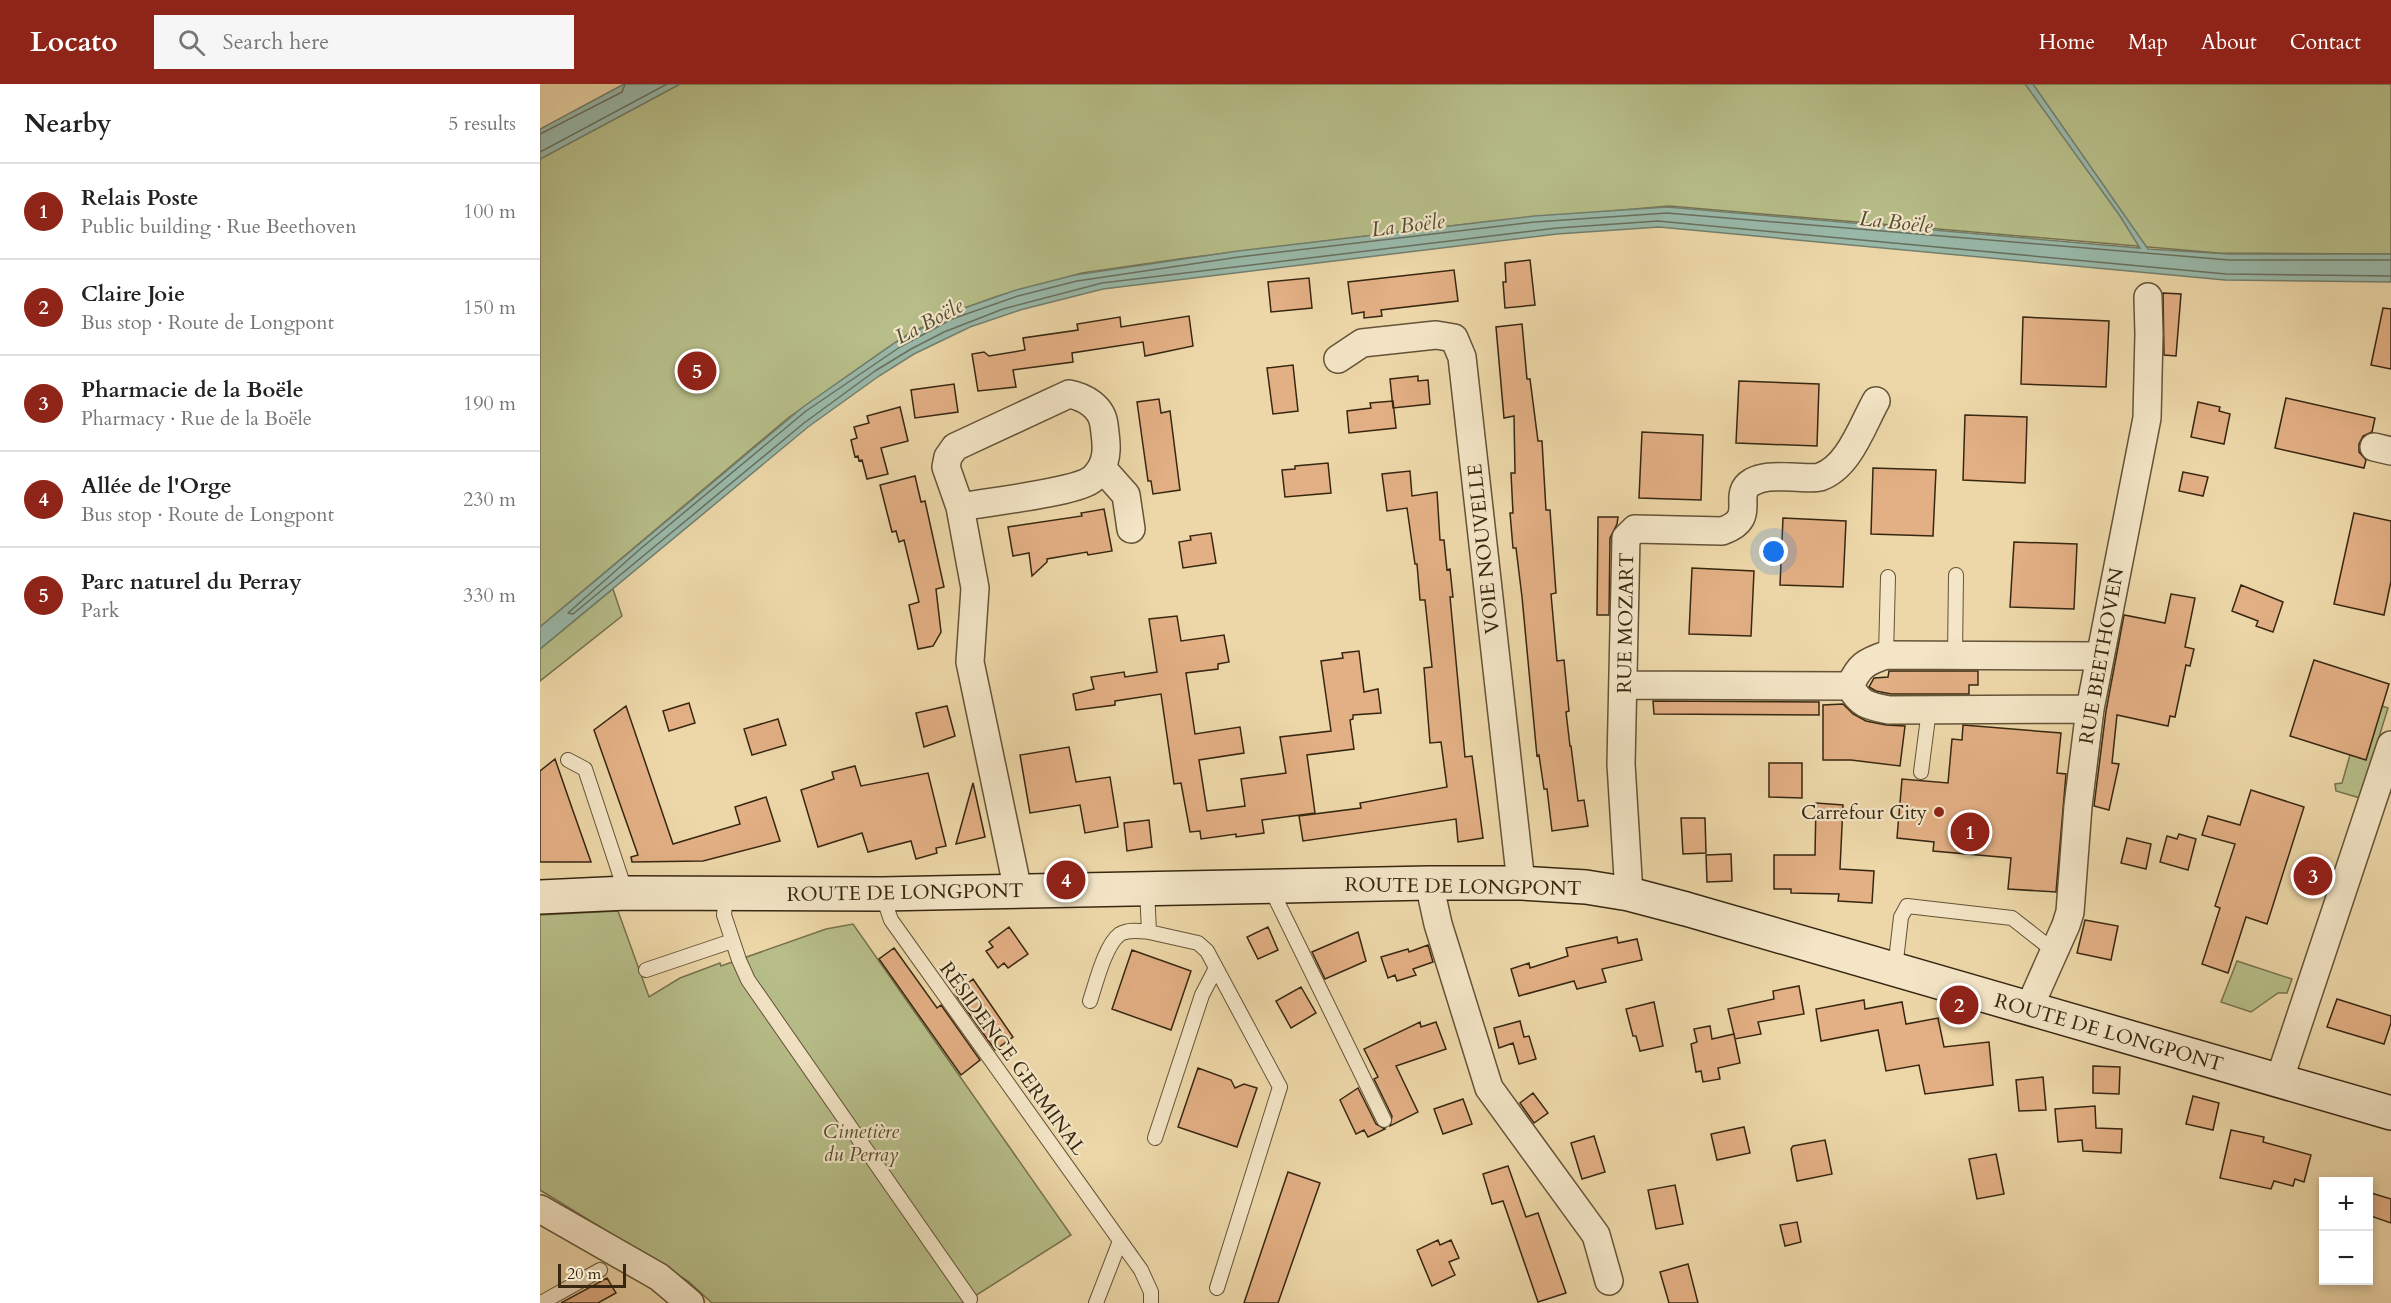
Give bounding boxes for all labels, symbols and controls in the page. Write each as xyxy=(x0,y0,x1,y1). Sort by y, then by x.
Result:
search box xyxy=(154,15,574,69)
text: Locato xyxy=(30,23,118,61)
icon: search xyxy=(175,26,208,59)
text: Search here xyxy=(223,27,329,57)
text: Home xyxy=(2039,28,2095,57)
text: Map xyxy=(2128,28,2168,57)
text: About xyxy=(2201,28,2257,57)
text: Contact xyxy=(2290,28,2361,57)
text: Nearby xyxy=(24,106,112,141)
text: 5 results xyxy=(448,110,516,137)
text: Relais Poste xyxy=(81,183,198,213)
text: 1 xyxy=(38,198,49,225)
text: 100 m xyxy=(463,198,516,225)
water label: La Boële xyxy=(1858,204,1935,241)
water label: La Boële xyxy=(1370,207,1447,244)
text: Public building · Rue Beethoven xyxy=(81,213,357,240)
text: Claire Joie xyxy=(81,279,185,309)
water label: La Boële xyxy=(890,291,969,352)
text: 2 xyxy=(38,294,49,321)
text: 150 m xyxy=(463,294,516,321)
text: Bus stop · Route de Longpont xyxy=(81,309,334,336)
pin: 5 xyxy=(678,348,716,394)
text: Pharmacie de la Boële xyxy=(81,375,304,405)
text: 3 xyxy=(38,390,49,417)
text: 190 m xyxy=(463,390,516,417)
text: Pharmacy · Rue de la Boële xyxy=(81,405,312,432)
street label: VOIE NOUVELLE xyxy=(1461,463,1506,635)
text: Allée de l'Orge xyxy=(81,471,232,501)
text: 4 xyxy=(38,486,49,513)
text: 230 m xyxy=(463,486,516,513)
text: Bus stop · Route de Longpont xyxy=(81,501,334,528)
your location xyxy=(1759,537,1788,566)
street label: RUE MOZART xyxy=(1611,552,1640,694)
street label: RUE BEETHOVEN xyxy=(2073,566,2130,747)
text: Parc naturel du Perray xyxy=(81,567,302,597)
text: 5 xyxy=(38,582,49,609)
text: 330 m xyxy=(463,582,516,609)
text: Park xyxy=(81,597,119,624)
place label: Carrefour City xyxy=(1801,799,1927,826)
marker: Carrefour City xyxy=(1932,805,1946,819)
pin: 1 xyxy=(1950,810,1990,855)
pin: 3 xyxy=(2294,854,2332,898)
pin: 4 xyxy=(1046,858,1086,902)
street label: ROUTE DE LONGPONT xyxy=(1344,871,1582,902)
street label: ROUTE DE LONGPONT xyxy=(786,877,1024,908)
street label: RÉSIDENCE GERMINAL xyxy=(933,956,1092,1161)
pin: 2 xyxy=(1940,982,1978,1028)
street label: ROUTE DE LONGPONT xyxy=(1991,987,2227,1078)
park label: Cimetière du Perray xyxy=(823,1118,899,1168)
map controls xyxy=(2319,1177,2373,1285)
button: + xyxy=(2319,1177,2373,1231)
button: − xyxy=(2319,1231,2373,1285)
scale bar xyxy=(558,1261,626,1288)
text: 20 m xyxy=(567,1263,601,1285)

